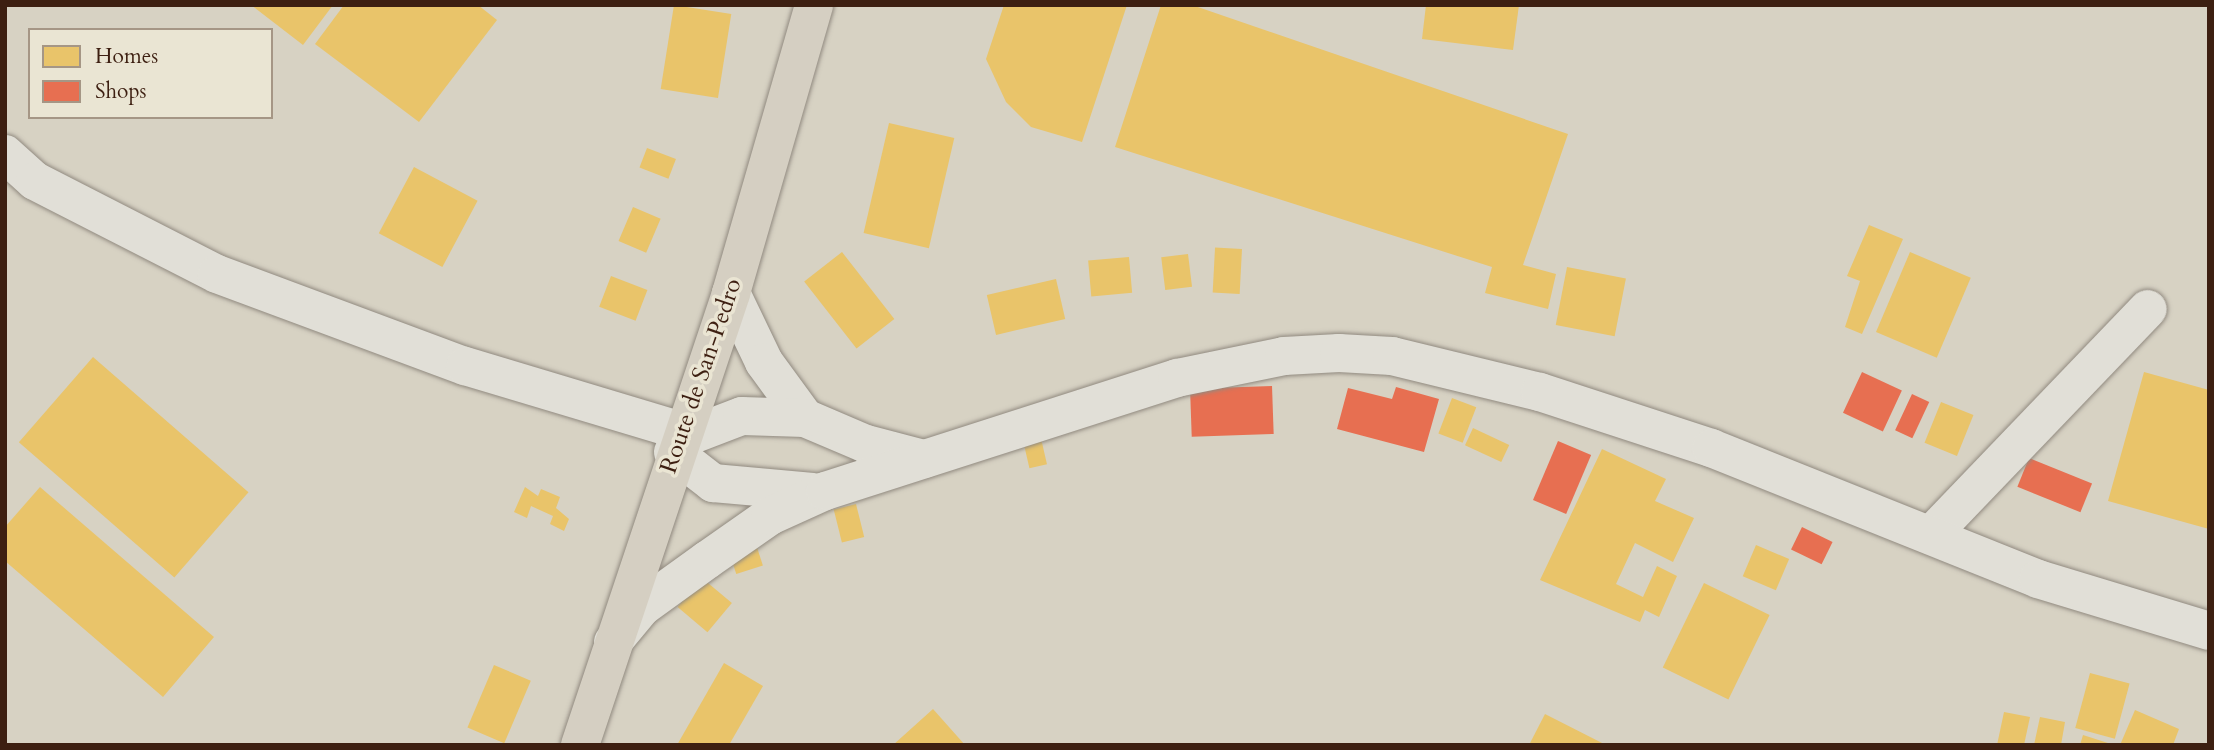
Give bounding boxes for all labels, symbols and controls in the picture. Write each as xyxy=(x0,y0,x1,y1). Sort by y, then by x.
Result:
legend xyxy=(28,28,273,119)
text: Homes xyxy=(95,42,158,71)
text: Shops xyxy=(95,77,147,106)
street label: Route de San-Pedro xyxy=(654,275,748,477)

